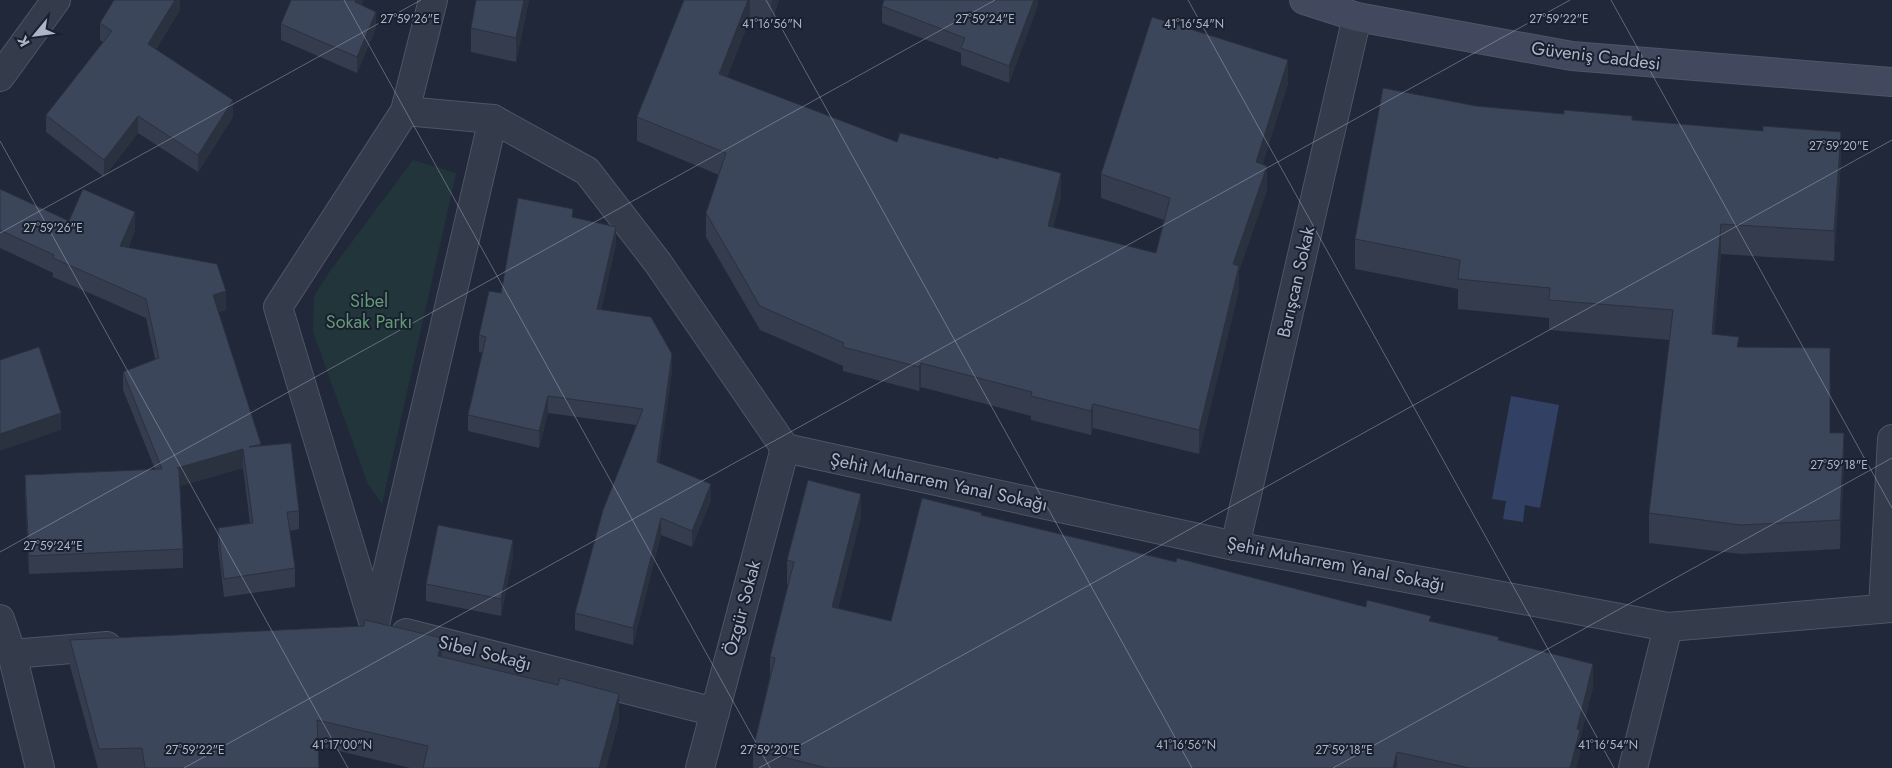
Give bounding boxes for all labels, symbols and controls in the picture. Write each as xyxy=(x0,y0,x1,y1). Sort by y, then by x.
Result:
north arrow xyxy=(10,10,60,60)
text: 27°59'26"E xyxy=(380,10,440,28)
text: 27°59'24"E xyxy=(955,10,1015,28)
text: 27°59'22"E xyxy=(1529,10,1589,28)
text: 41°16'56"N xyxy=(742,15,802,33)
text: 41°16'54"N xyxy=(1164,15,1224,33)
text: K xyxy=(12,32,35,50)
street label: Güveniş Caddesi xyxy=(1530,35,1662,77)
text: 27°59'20"E xyxy=(1809,137,1869,155)
text: 27°59'26"E xyxy=(23,219,83,237)
street label: Barışcan Sokak xyxy=(1271,224,1321,340)
park label: Sibel Sokak Parkı xyxy=(326,288,412,335)
street label: Şehit Muharrem Yanal Sokağı xyxy=(828,446,1050,518)
text: 27°59'18"E xyxy=(1810,456,1868,474)
street label: Şehit Muharrem Yanal Sokağı xyxy=(1225,530,1447,598)
text: 27°59'24"E xyxy=(23,537,83,555)
street label: Özgür Sokak xyxy=(717,557,767,659)
street label: Sibel Sokağı xyxy=(436,629,534,677)
text: 41°17'00"N xyxy=(312,736,372,754)
text: 41°16'56"N xyxy=(1156,736,1216,754)
text: 41°16'54"N xyxy=(1578,736,1638,754)
text: 27°59'22"E xyxy=(165,741,225,759)
text: 27°59'20"E xyxy=(740,741,800,759)
text: 27°59'18"E xyxy=(1315,741,1373,759)

